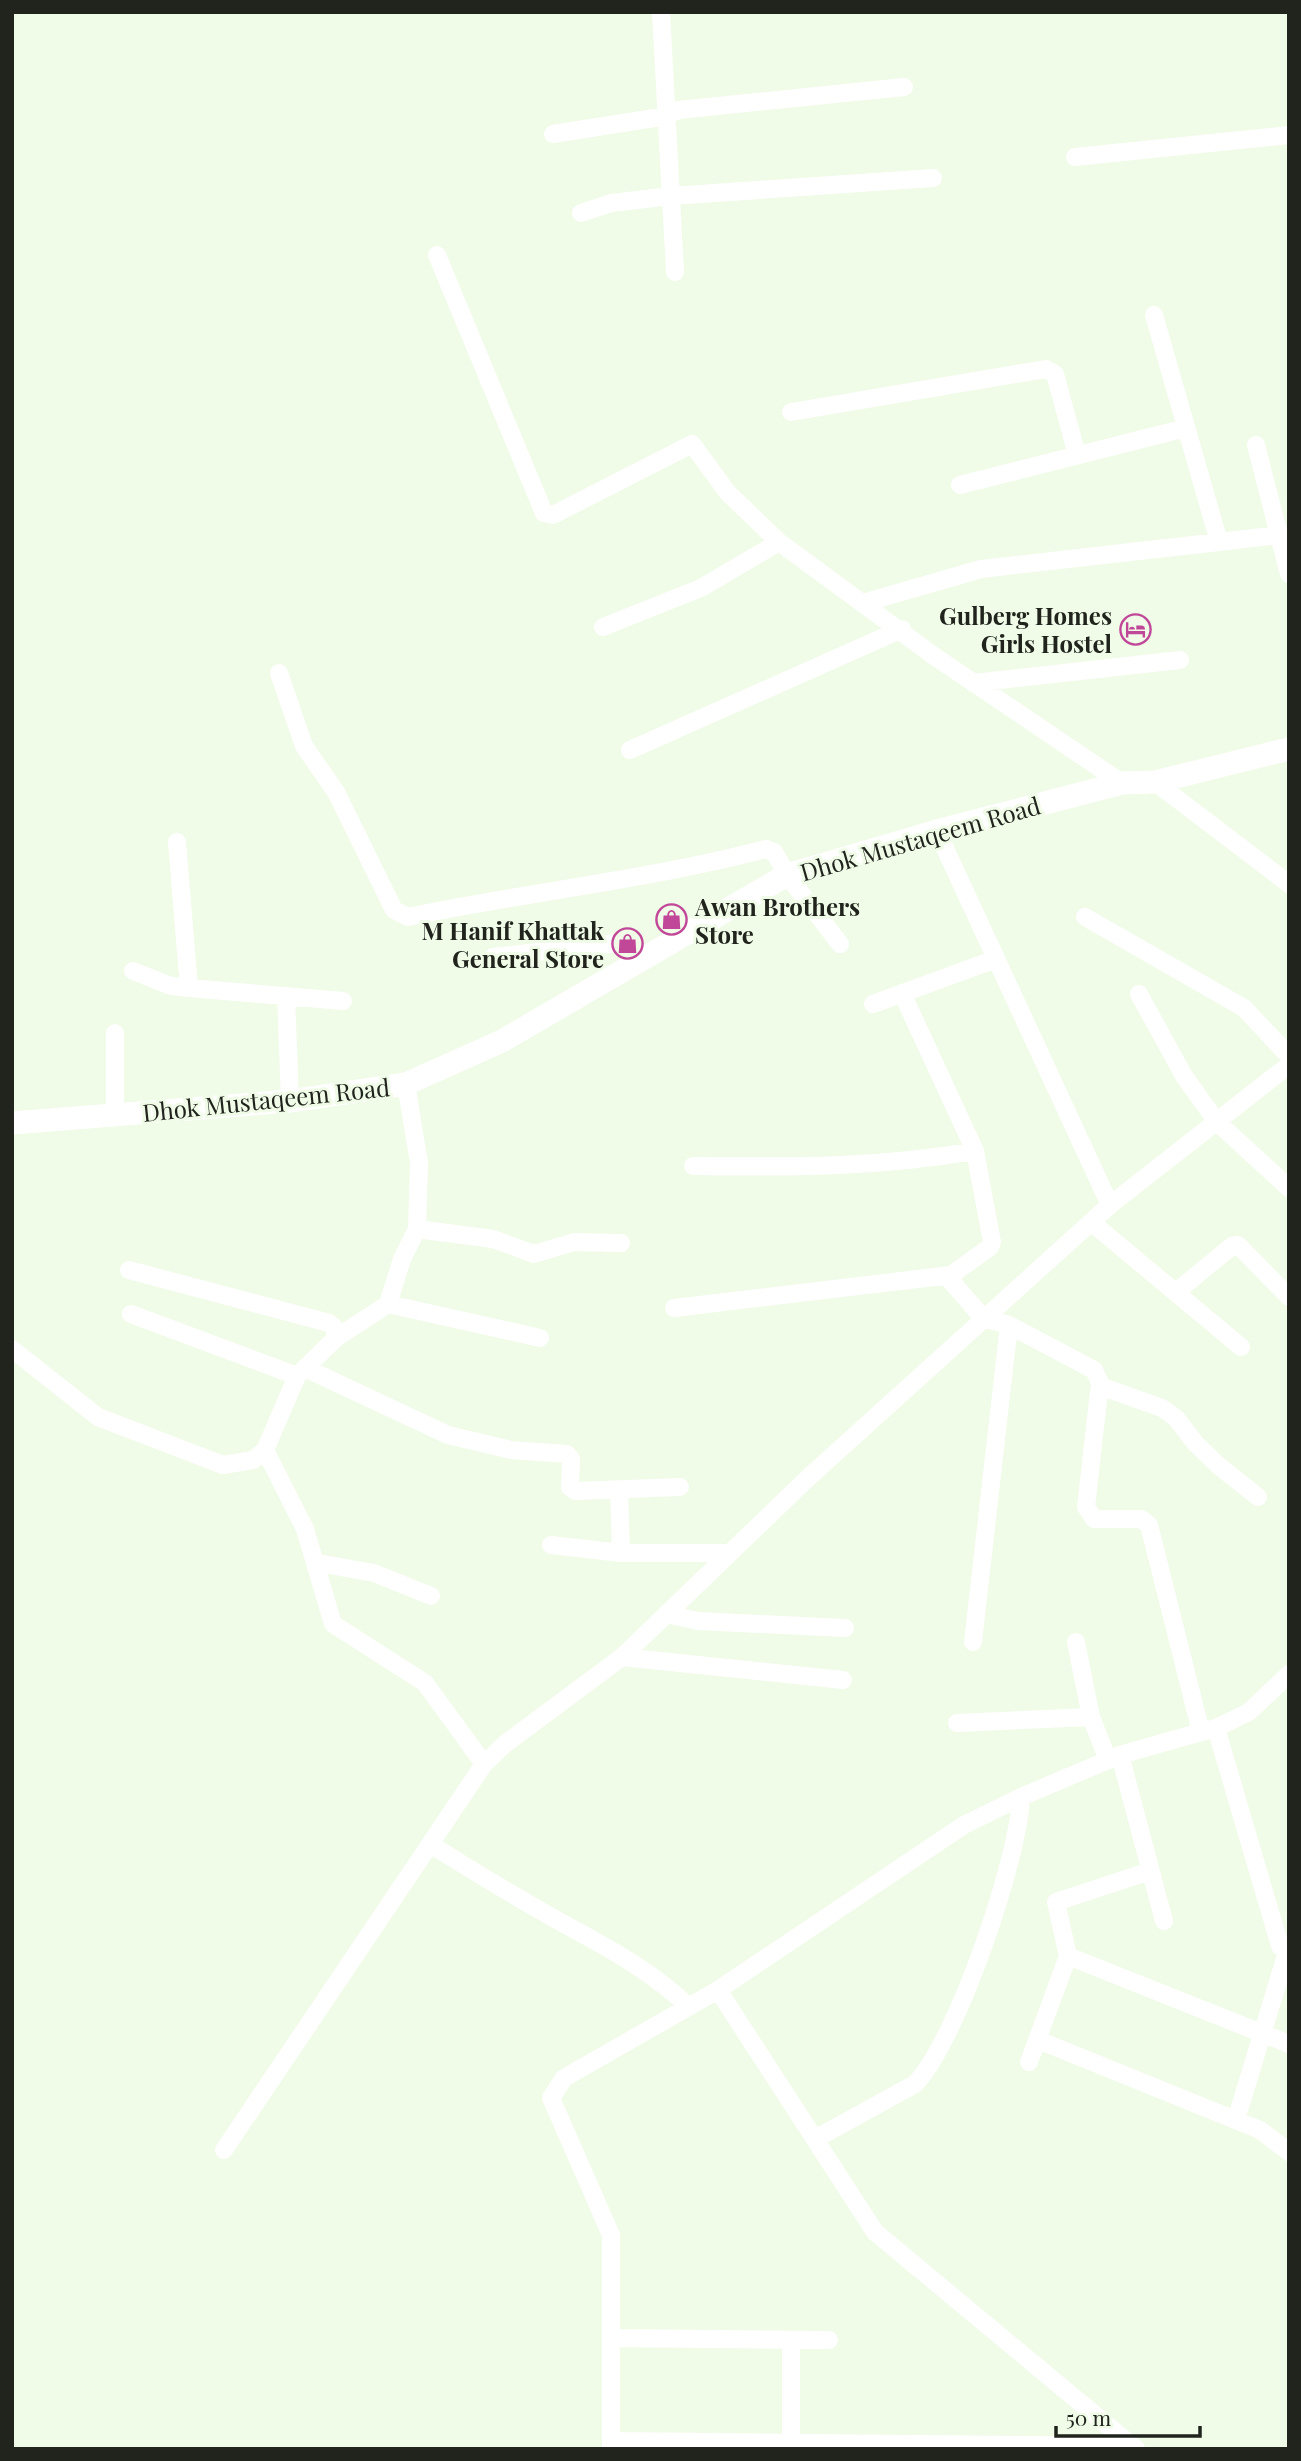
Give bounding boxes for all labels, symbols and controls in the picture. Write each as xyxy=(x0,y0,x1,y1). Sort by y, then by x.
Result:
place label: Gulberg Homes Girls Hostel xyxy=(939,599,1113,659)
hotel icon: Gulberg Homes Girls Hostel xyxy=(1118,612,1152,646)
street label: Dhok Mustaqeem Road xyxy=(796,788,1044,888)
place label: Awan Brothers Store xyxy=(694,890,860,950)
shop icon: Awan Brothers Store xyxy=(655,903,689,937)
place label: M Hanif Khattak General Store xyxy=(421,914,605,974)
shop icon: M Hanif Khattak General Store xyxy=(610,927,644,961)
street label: Dhok Mustaqeem Road xyxy=(141,1070,391,1128)
scale bar xyxy=(1056,2394,1200,2438)
text: 50 m xyxy=(1066,2403,1112,2431)

